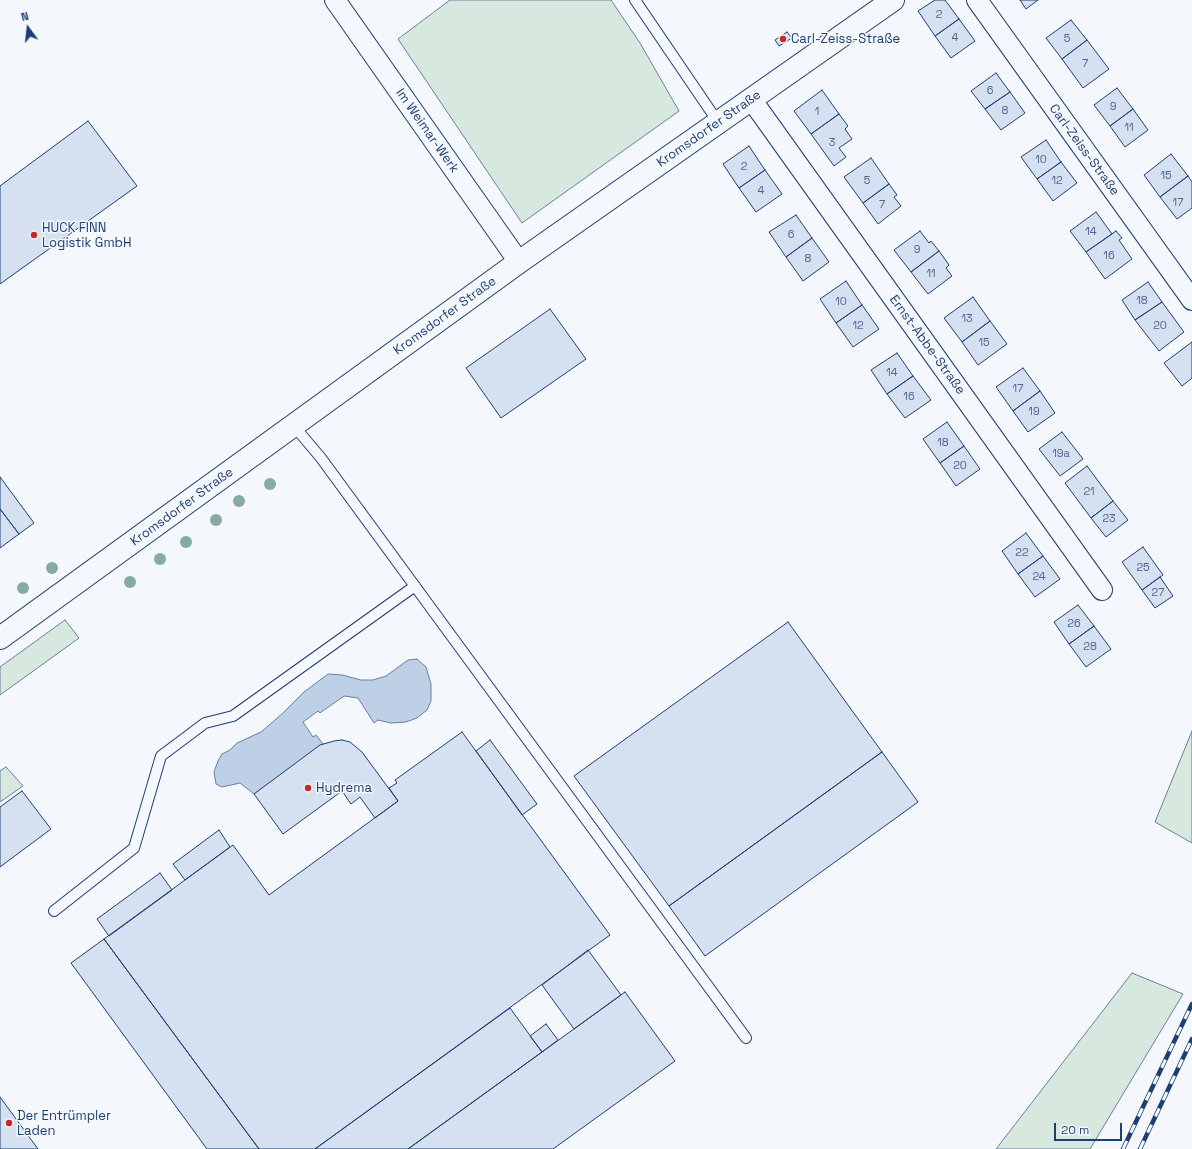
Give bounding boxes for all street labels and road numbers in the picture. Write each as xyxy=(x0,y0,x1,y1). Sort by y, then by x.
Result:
street label: Im Weimar-Werk xyxy=(392,86,462,176)
street label: Kromsdorfer Straße xyxy=(654,87,764,171)
street label: Carl-Zeiss-Straße xyxy=(1046,101,1122,199)
street label: Kromsdorfer Straße xyxy=(391,273,499,359)
street label: Ernst-Abbe-Straße xyxy=(886,292,968,398)
street label: Kromsdorfer Straße xyxy=(128,464,236,550)

